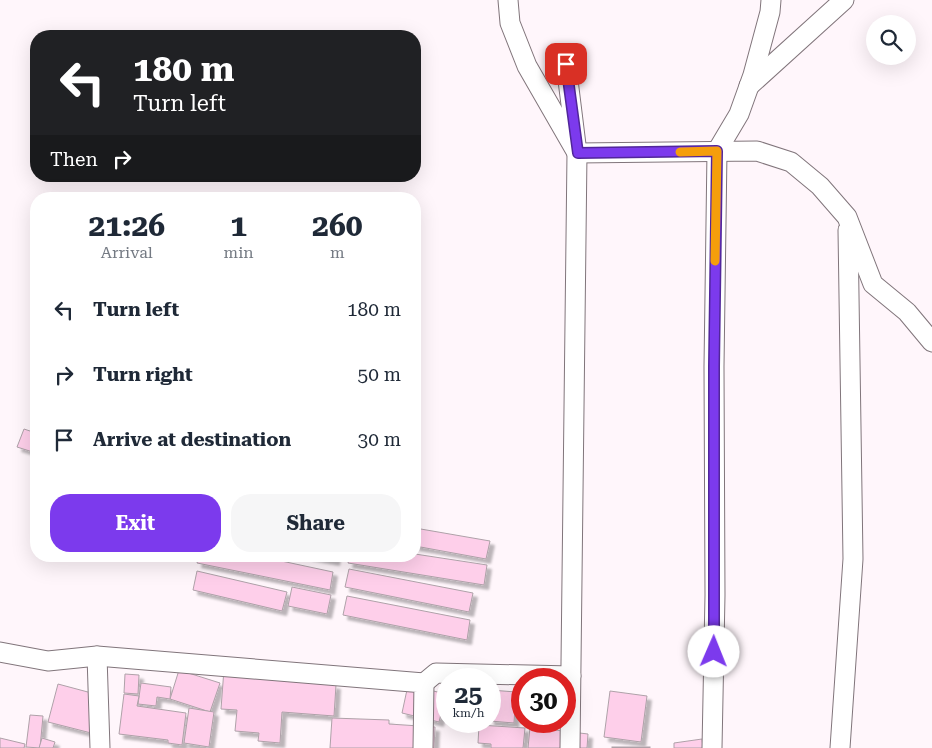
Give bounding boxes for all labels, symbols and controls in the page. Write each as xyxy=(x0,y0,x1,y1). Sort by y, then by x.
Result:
map controls xyxy=(866,15,916,65)
button: search xyxy=(866,15,916,65)
pin xyxy=(545,43,587,85)
text: 180 m xyxy=(133,49,234,90)
icon: left xyxy=(50,50,115,115)
icon: arrive xyxy=(552,50,580,78)
text: Turn left xyxy=(133,91,226,116)
icon: right xyxy=(108,145,136,173)
text: Then xyxy=(50,148,98,171)
text: 21:26 xyxy=(88,208,165,243)
text: 1 xyxy=(230,208,247,243)
text: 260 xyxy=(312,208,362,243)
text: Arrival xyxy=(101,243,153,262)
text: min xyxy=(224,243,254,262)
text: m xyxy=(330,243,345,262)
icon: left xyxy=(50,296,78,324)
text: Turn left xyxy=(93,298,179,321)
text: 180 m xyxy=(347,298,401,321)
icon: right xyxy=(50,361,78,389)
text: Turn right xyxy=(93,363,193,386)
text: 50 m xyxy=(358,363,401,386)
icon: arrive xyxy=(50,426,78,454)
text: Arrive at destination xyxy=(93,428,291,451)
text: 30 m xyxy=(358,428,401,451)
button: Exit xyxy=(50,494,221,552)
button: Share xyxy=(231,494,401,552)
position arrow xyxy=(687,625,739,677)
speed limit sign: 30 xyxy=(511,668,576,733)
text: 25 xyxy=(454,680,483,709)
text: km/h xyxy=(452,706,485,720)

